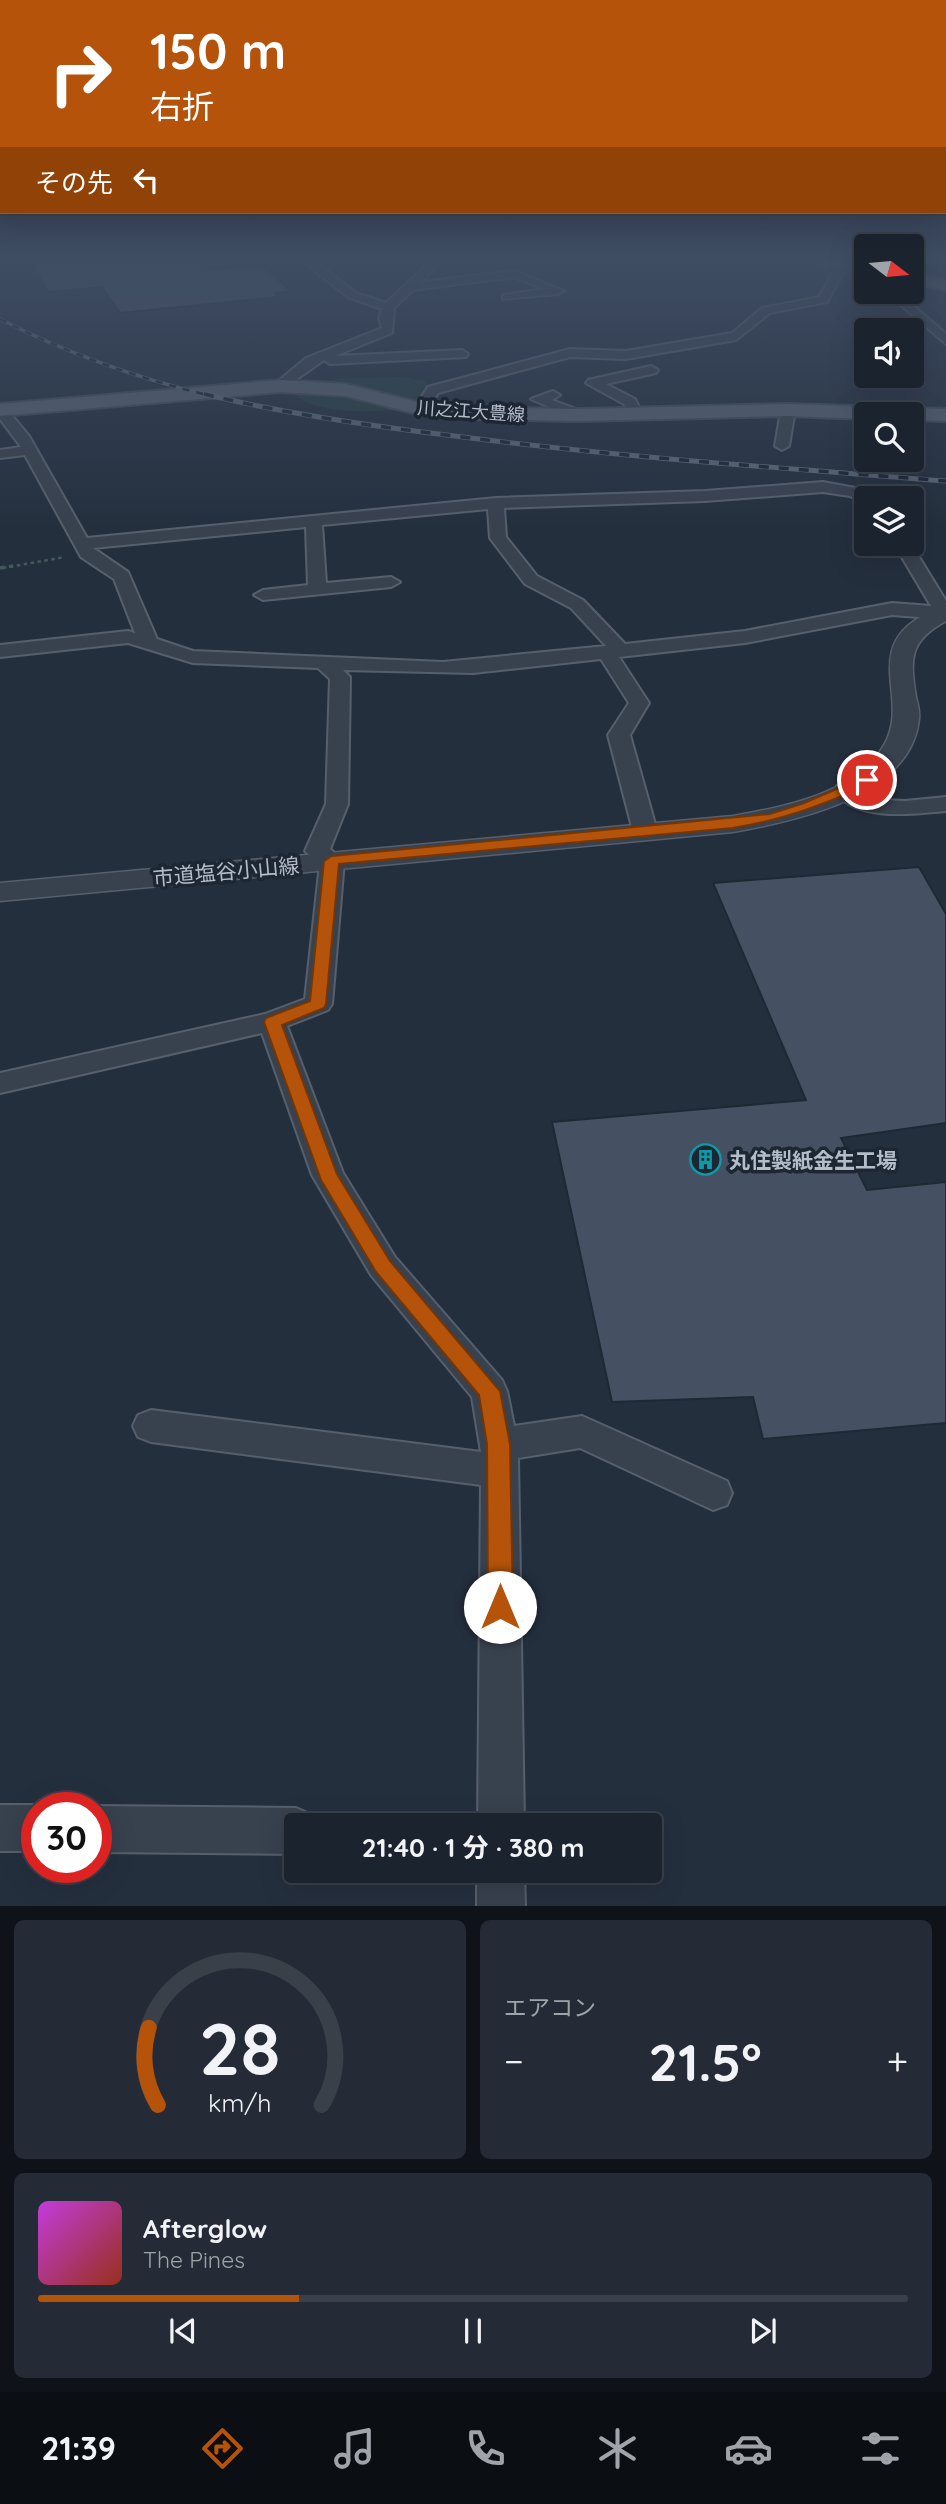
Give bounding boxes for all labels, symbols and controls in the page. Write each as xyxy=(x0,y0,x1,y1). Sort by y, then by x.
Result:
text: 150 m xyxy=(150,20,286,81)
icon: right xyxy=(35,28,126,119)
text: 右折 xyxy=(150,86,214,126)
icon: left xyxy=(127,161,165,199)
text: その先 xyxy=(35,166,113,199)
north arrow xyxy=(854,234,924,304)
map controls xyxy=(854,234,924,556)
button: sound xyxy=(854,318,924,388)
street label: 川之江大豊線 xyxy=(416,396,526,426)
button: search xyxy=(854,402,924,472)
button: layers xyxy=(854,486,924,556)
pin xyxy=(837,750,897,810)
icon: arrive xyxy=(848,761,886,799)
street label: 市道塩谷小山線 xyxy=(152,852,300,890)
building icon: 丸住製紙金生工場 xyxy=(689,1143,723,1177)
place label: 丸住製紙金生工場 xyxy=(729,1147,897,1173)
position arrow xyxy=(463,1570,537,1644)
speed limit sign: 30 xyxy=(21,1792,112,1883)
text: 21:40 · 1 分 · 380 m xyxy=(362,1831,584,1864)
text: エアコン xyxy=(504,1993,596,2022)
text: 28 xyxy=(199,2003,281,2094)
text: 21.5° xyxy=(649,2029,762,2094)
text: − xyxy=(504,2037,524,2085)
text: + xyxy=(887,2037,908,2085)
text: km/h xyxy=(208,2087,272,2118)
text: Afterglow xyxy=(143,2212,267,2245)
text: The Pines xyxy=(143,2245,245,2274)
icon: previous xyxy=(164,2312,202,2350)
icon: pause xyxy=(454,2312,492,2350)
icon: next xyxy=(744,2312,782,2350)
icon: directions xyxy=(198,2424,247,2473)
icon: music xyxy=(330,2424,379,2473)
icon: phone xyxy=(461,2424,510,2473)
icon: climate xyxy=(593,2424,642,2473)
icon: car xyxy=(724,2424,773,2473)
icon: filters xyxy=(856,2424,905,2473)
text: 21:39 xyxy=(41,2428,116,2468)

